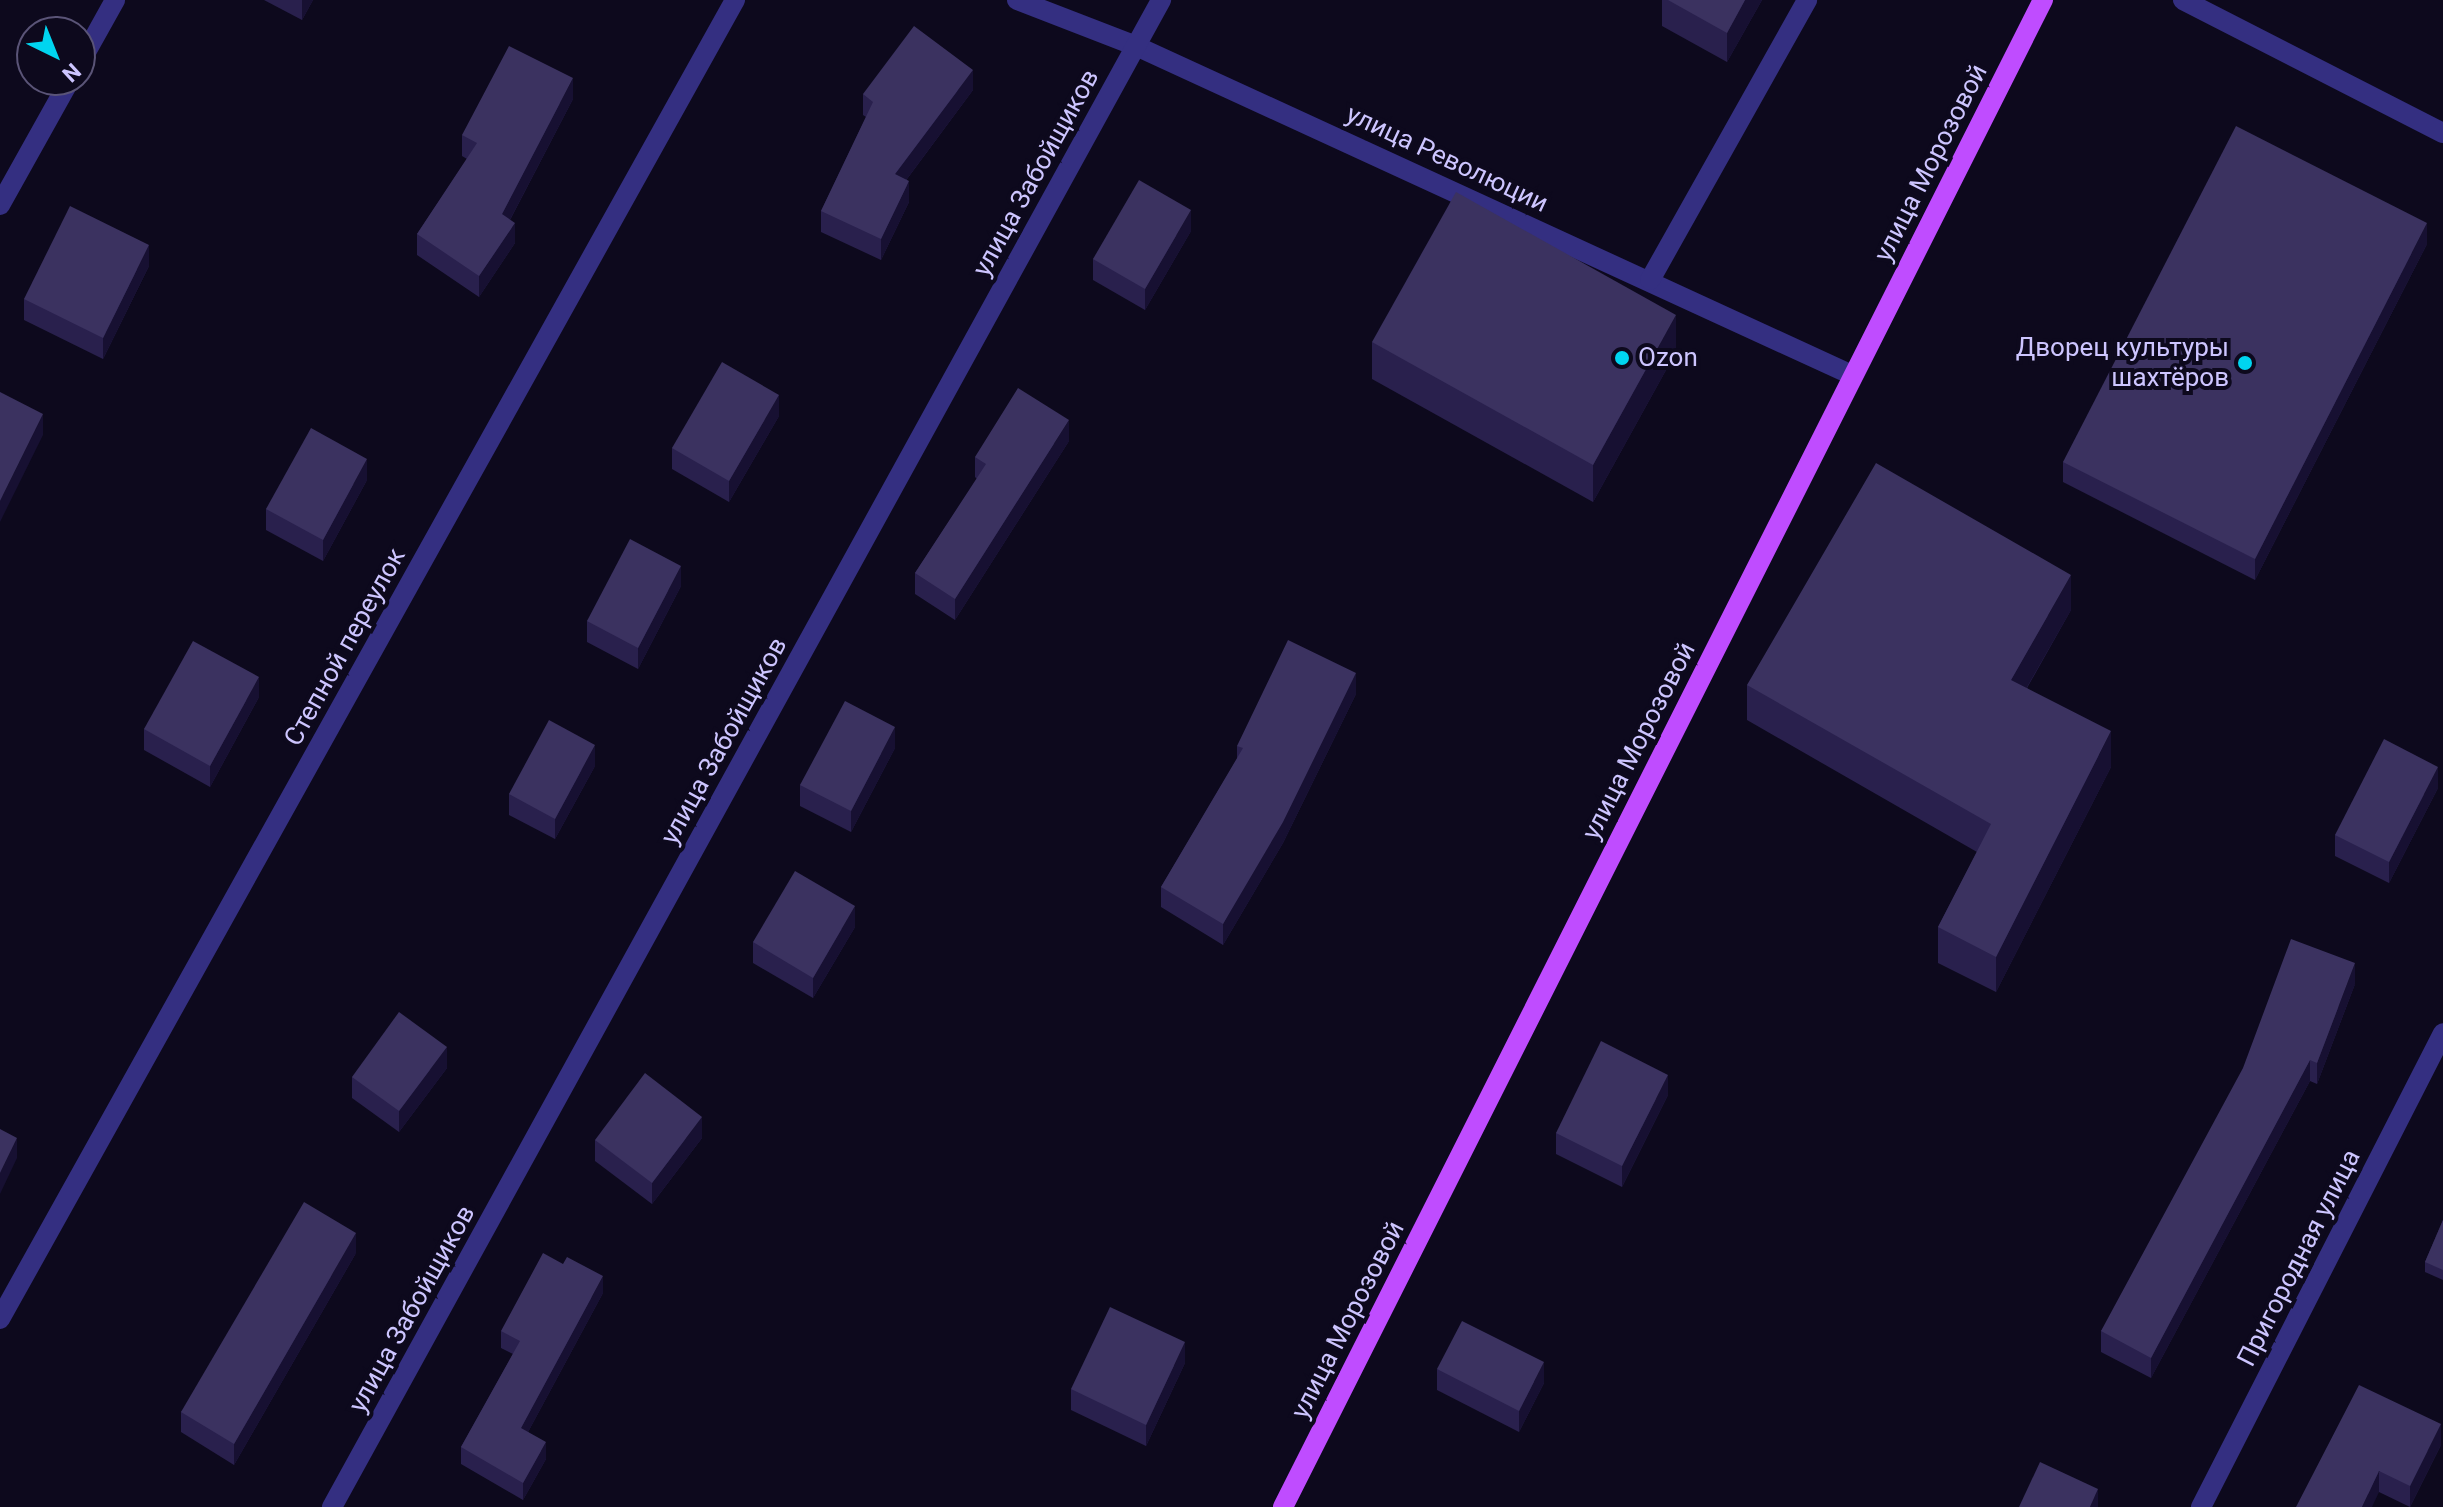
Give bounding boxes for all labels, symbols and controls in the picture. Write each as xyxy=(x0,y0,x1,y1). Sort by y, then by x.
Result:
north arrow xyxy=(16,16,96,96)
text: N xyxy=(57,58,86,87)
street label: улица Морозовой xyxy=(1868,59,1994,267)
street label: улица Забойщиков xyxy=(966,64,1106,282)
street label: улица Революции xyxy=(1341,99,1553,219)
place label: Дворец культуры шахтёров xyxy=(2016,332,2229,394)
place label: Ozon xyxy=(1638,342,1698,374)
marker: Ozon xyxy=(1613,349,1631,367)
marker: Дворец культуры шахтёров xyxy=(2236,354,2254,372)
street label: Степной переулок xyxy=(278,543,412,751)
street label: улица Забойщиков xyxy=(654,632,794,850)
street label: улица Морозовой xyxy=(1576,637,1702,845)
street label: Пригородная улица xyxy=(2231,1144,2367,1372)
street label: улица Забойщиков xyxy=(342,1200,482,1418)
street label: улица Морозовой xyxy=(1285,1216,1411,1424)

